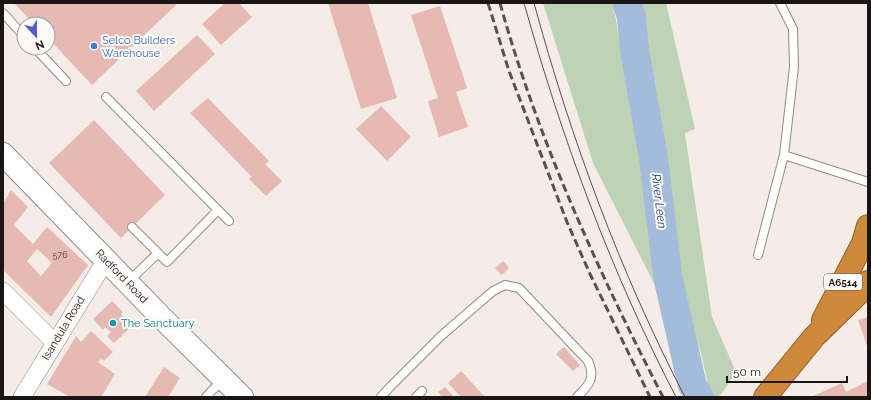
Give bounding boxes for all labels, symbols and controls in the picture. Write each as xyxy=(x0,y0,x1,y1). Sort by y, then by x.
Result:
north arrow xyxy=(16,16,56,56)
place label: Selco Builders Warehouse xyxy=(102,34,175,60)
text: N xyxy=(33,37,46,52)
marker: Selco Builders Warehouse xyxy=(89,41,99,51)
water label: River Leen xyxy=(649,173,669,229)
street label: Radford Road xyxy=(93,247,151,306)
house number: 576 xyxy=(52,250,68,260)
road number: A6514 xyxy=(824,274,862,290)
street label: Isandula Road xyxy=(39,294,88,362)
place label: The Sanctuary xyxy=(121,317,195,330)
marker: The Sanctuary xyxy=(108,318,118,328)
scale bar xyxy=(727,358,847,384)
text: 50 m xyxy=(733,365,761,379)

